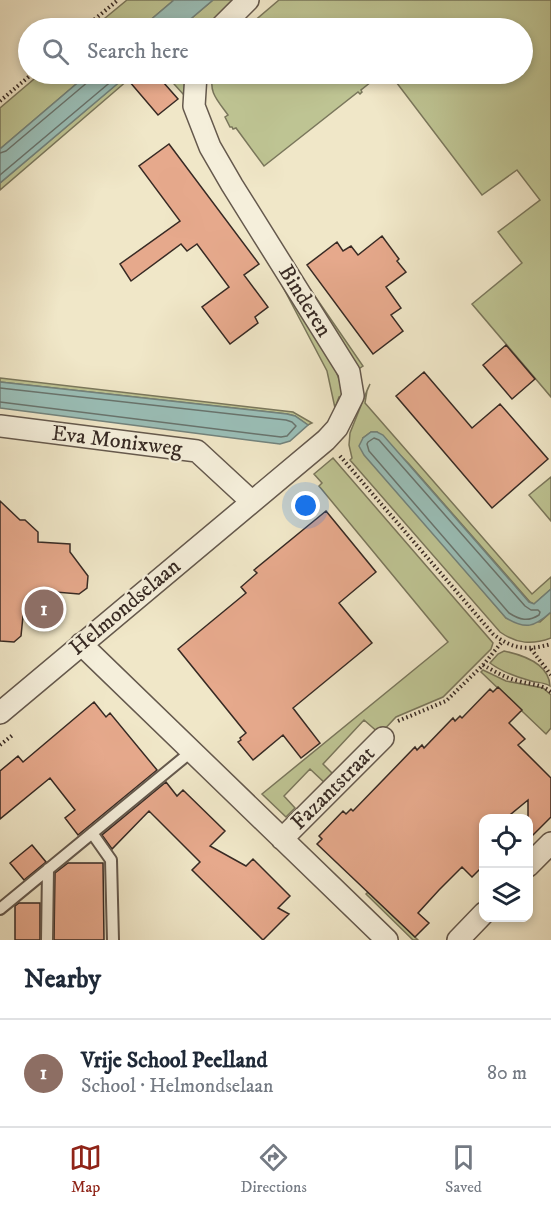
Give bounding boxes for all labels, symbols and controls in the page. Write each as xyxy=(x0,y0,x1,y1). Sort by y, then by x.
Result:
search box xyxy=(18,18,533,84)
icon: search xyxy=(39,35,72,68)
text: Search here xyxy=(87,38,189,65)
street label: Binderen xyxy=(272,260,338,342)
street label: Eva Monixweg xyxy=(50,420,184,462)
your location xyxy=(291,491,320,520)
street label: Helmondselaan xyxy=(64,552,186,661)
pin: 1 xyxy=(24,586,63,632)
street label: Fazantstraat xyxy=(285,740,381,836)
map controls xyxy=(479,814,533,922)
button: locate xyxy=(479,814,533,868)
button: layers xyxy=(479,868,533,922)
text: Nearby xyxy=(24,963,101,996)
text: Vrije School Peelland xyxy=(81,1047,267,1074)
text: 1 xyxy=(40,1061,47,1086)
text: 80 m xyxy=(487,1061,527,1086)
text: School · Helmondselaan xyxy=(81,1074,274,1099)
tab: Map xyxy=(69,1141,102,1197)
tab: Directions xyxy=(240,1141,307,1197)
tab: Saved xyxy=(445,1141,482,1197)

